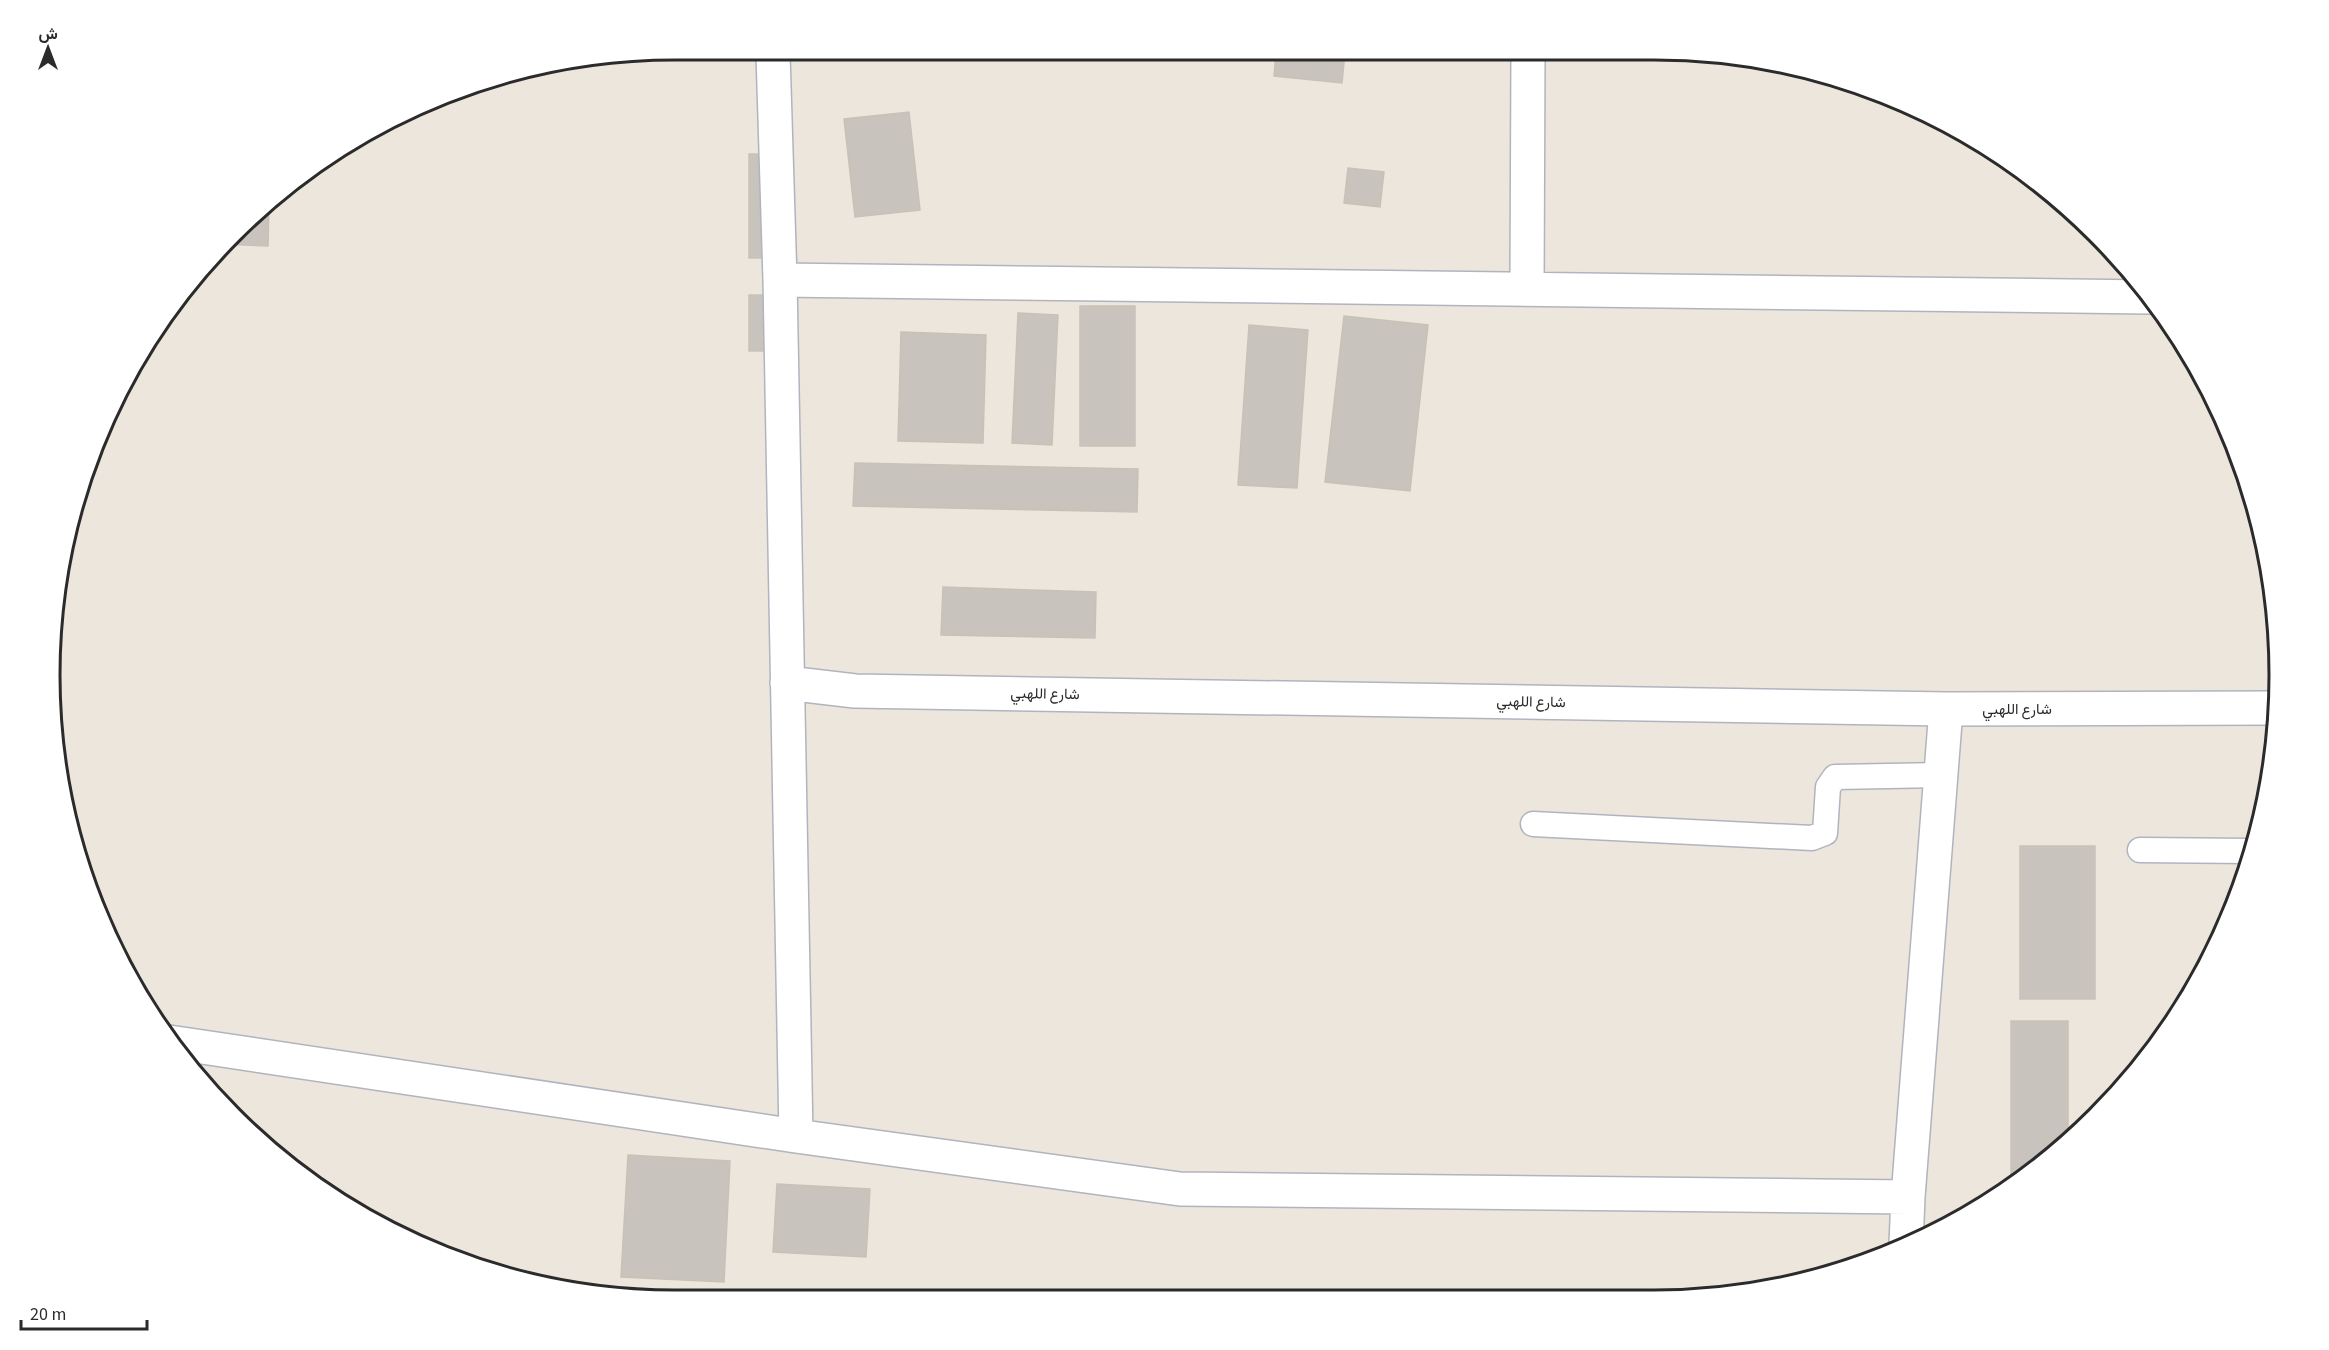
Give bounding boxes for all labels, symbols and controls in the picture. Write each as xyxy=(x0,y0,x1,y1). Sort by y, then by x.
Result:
north arrow xyxy=(18,18,78,78)
text: ش xyxy=(38,23,58,45)
street label: شارع اللهبي xyxy=(1010,683,1080,707)
street label: شارع اللهبي xyxy=(1496,691,1566,715)
street label: شارع اللهبي xyxy=(1982,699,2052,722)
scale bar xyxy=(21,1293,147,1331)
text: 20 m xyxy=(30,1302,66,1327)

